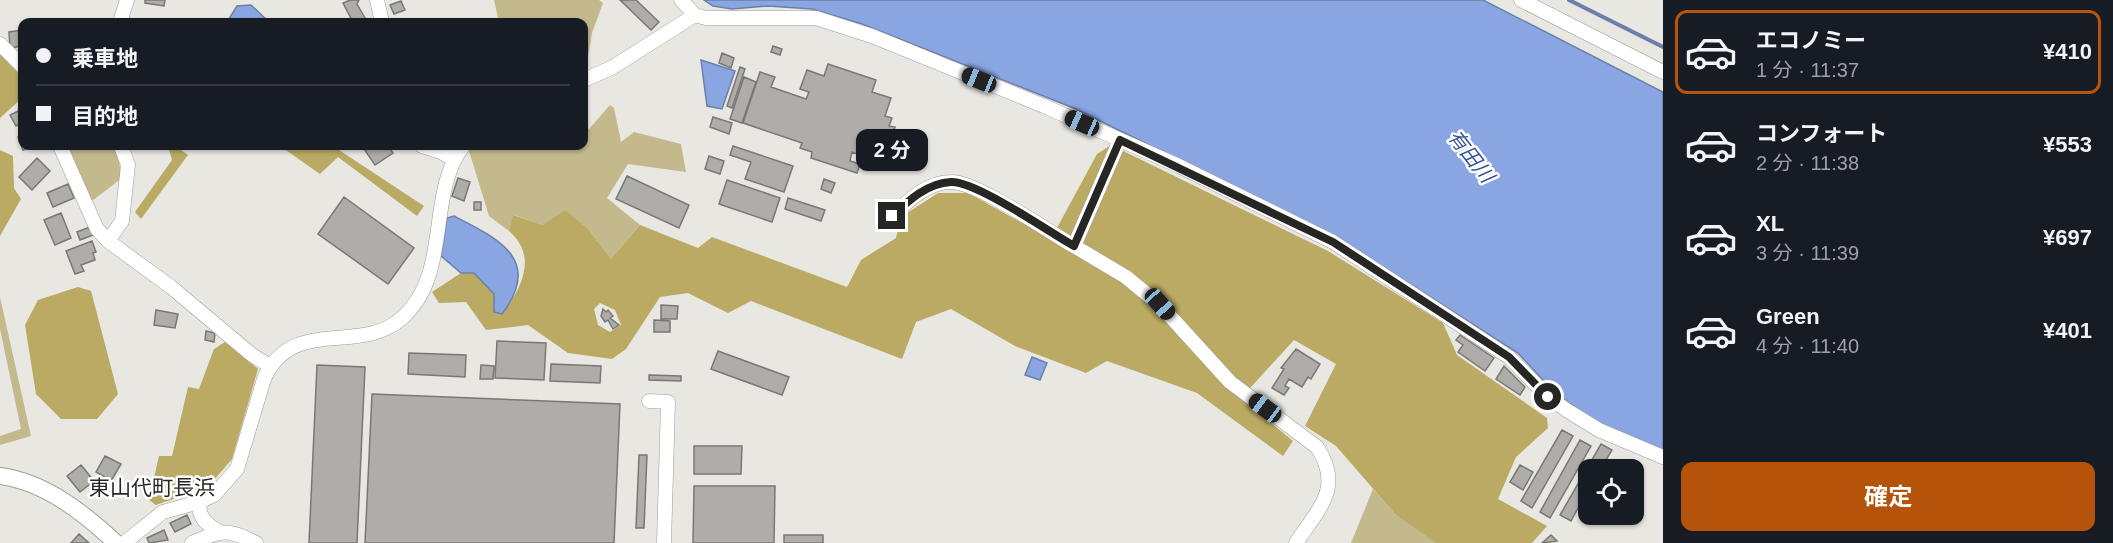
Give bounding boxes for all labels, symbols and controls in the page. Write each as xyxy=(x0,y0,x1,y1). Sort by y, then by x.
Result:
icon: car xyxy=(1684,25,1738,79)
text: エコノミー xyxy=(1756,28,1866,53)
text: ¥410 xyxy=(2043,39,2092,64)
text: 乗車地 xyxy=(72,46,138,71)
text: 1 分 · 11:37 xyxy=(1756,59,1859,81)
car xyxy=(959,65,999,95)
text: 目的地 xyxy=(72,104,138,129)
car xyxy=(1062,107,1102,139)
icon: car xyxy=(1684,118,1738,172)
text: コンフォート xyxy=(1756,121,1887,146)
water label: 有田川 xyxy=(1444,126,1499,188)
callout: 2 分 xyxy=(856,129,928,171)
text: ¥553 xyxy=(2043,132,2092,157)
text: 2 分 xyxy=(874,139,910,161)
text: 2 分 · 11:38 xyxy=(1756,152,1859,174)
route end xyxy=(878,202,905,229)
icon: car xyxy=(1684,211,1738,265)
text: XL xyxy=(1756,211,1784,236)
text: ¥697 xyxy=(2043,225,2092,250)
text: 3 分 · 11:39 xyxy=(1756,242,1859,264)
car xyxy=(1141,285,1179,323)
icon: car xyxy=(1684,304,1738,358)
text: Green xyxy=(1756,304,1820,329)
text: ¥401 xyxy=(2043,318,2092,343)
text: 4 分 · 11:40 xyxy=(1756,335,1859,357)
route start xyxy=(1534,383,1561,410)
car xyxy=(1245,390,1285,426)
map controls xyxy=(1578,459,1644,525)
button: locate xyxy=(1578,459,1644,525)
button: 確定 xyxy=(1681,462,2095,531)
district label: 東山代町長浜 xyxy=(89,476,215,499)

